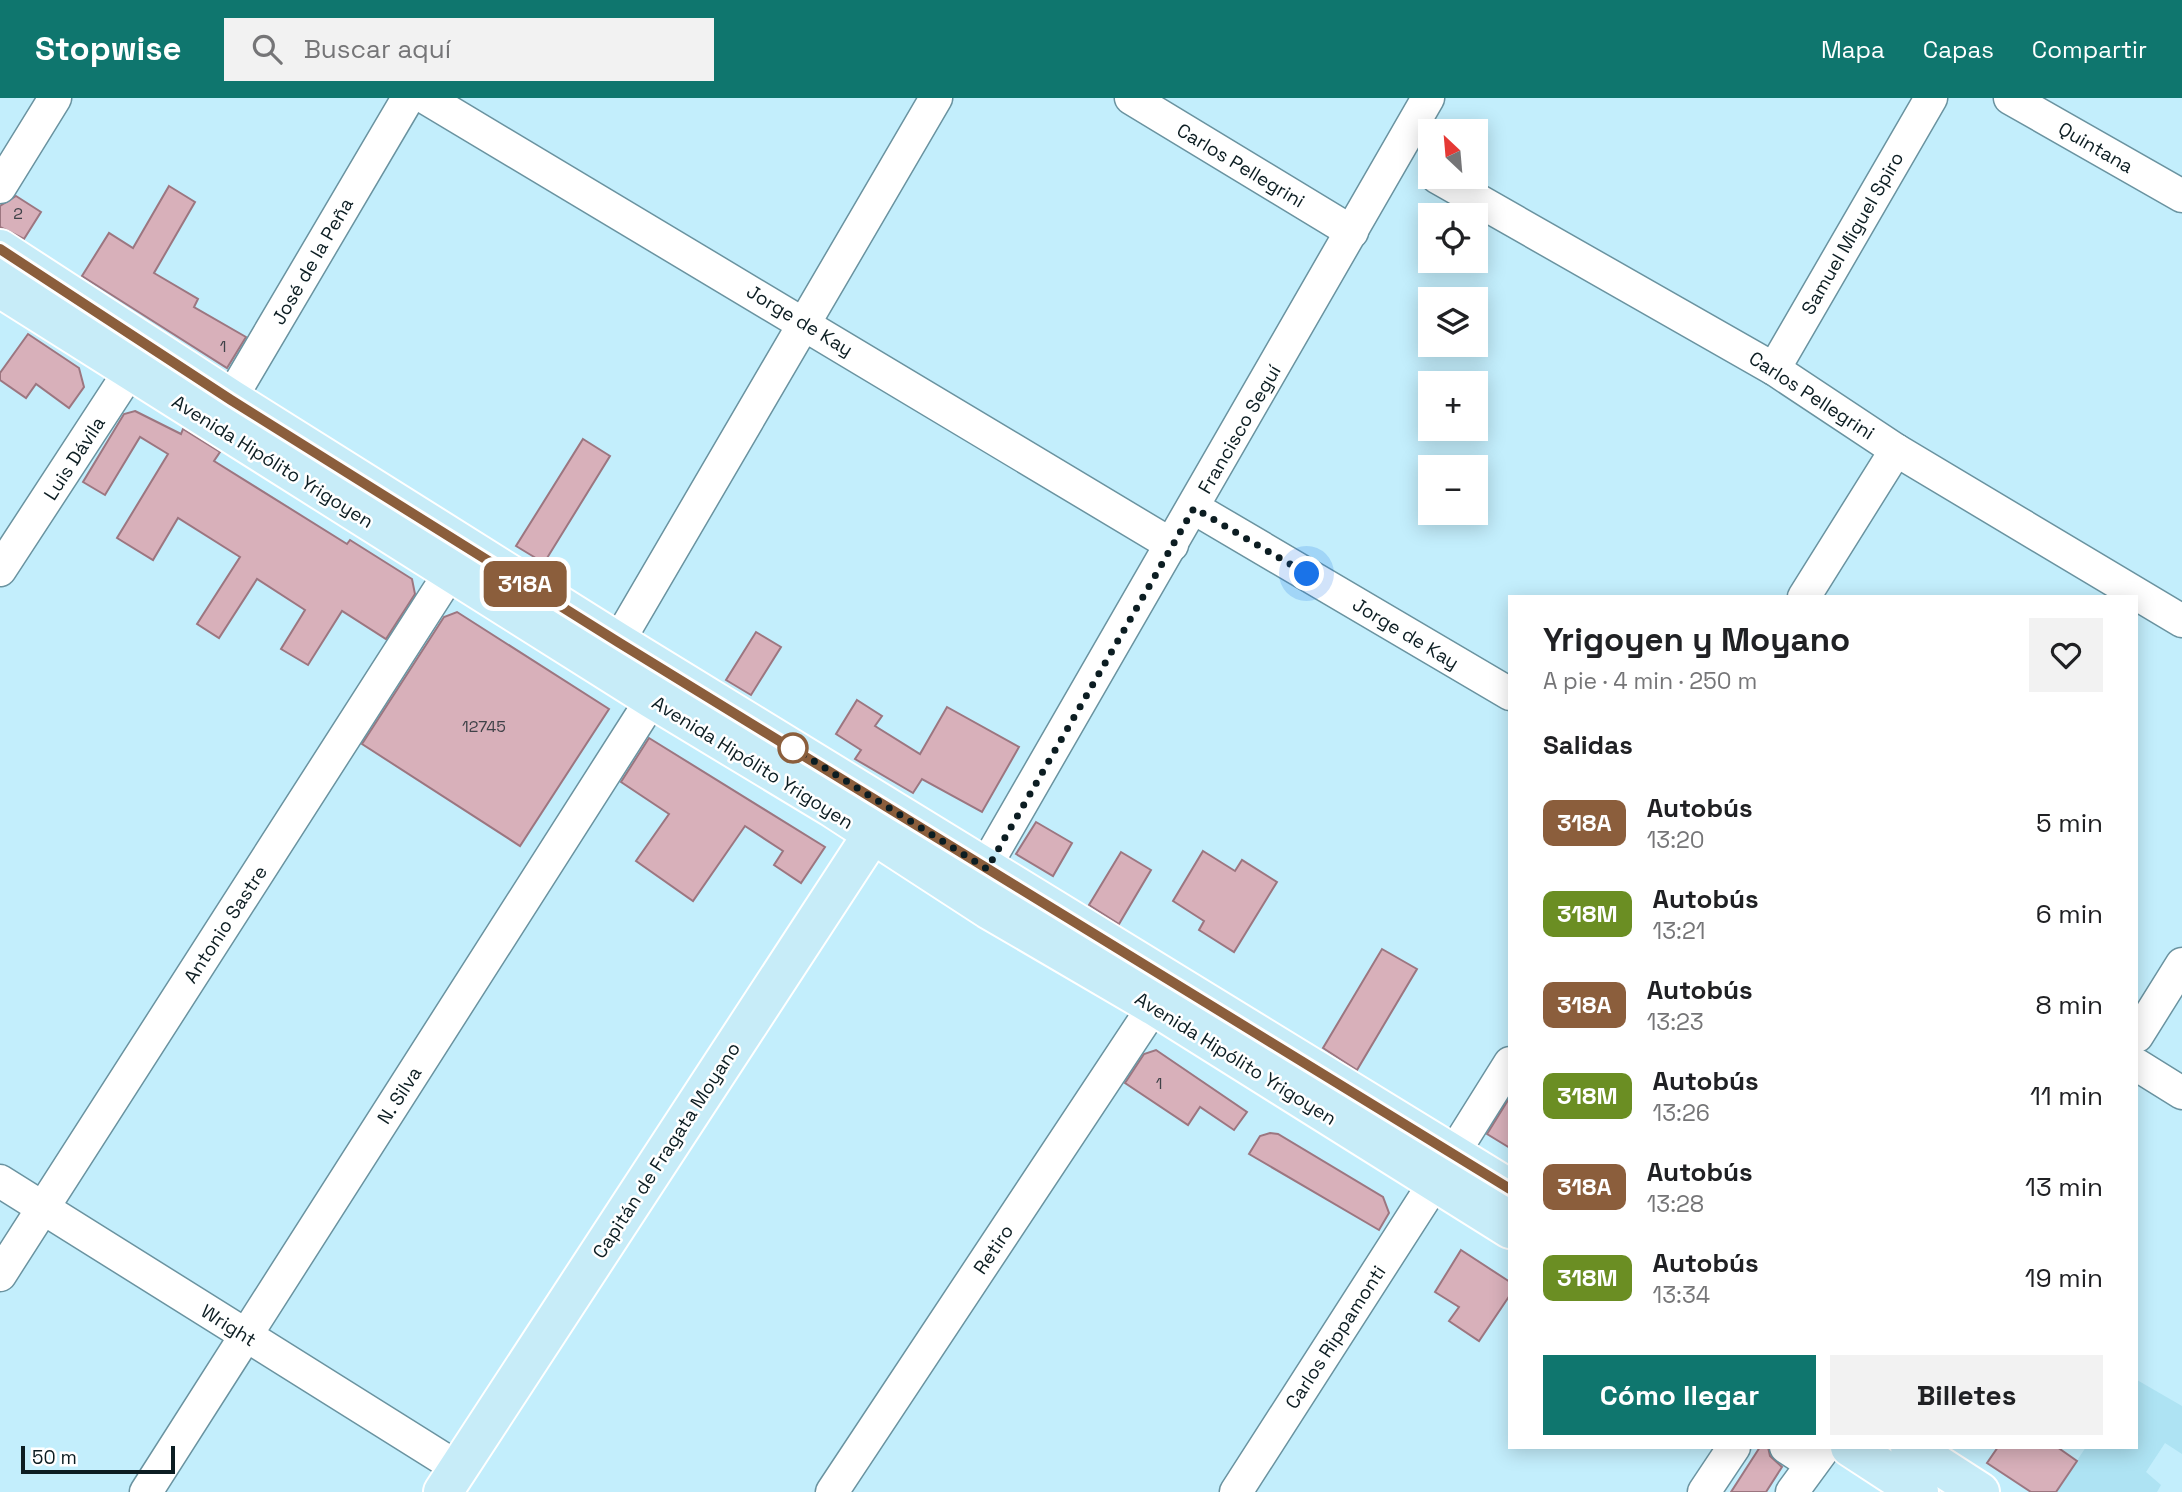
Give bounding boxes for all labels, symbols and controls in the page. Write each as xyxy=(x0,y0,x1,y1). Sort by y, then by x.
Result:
search box xyxy=(224,18,714,81)
text: Stopwise xyxy=(35,28,182,70)
icon: search xyxy=(248,30,286,68)
text: Buscar aquí xyxy=(304,32,451,66)
text: Mapa xyxy=(1821,34,1885,65)
text: Capas xyxy=(1923,34,1994,65)
text: Compartir xyxy=(2032,34,2147,65)
street label: Quintana xyxy=(2054,116,2138,179)
street label: Carlos Pellegrini xyxy=(1172,117,1309,213)
north arrow xyxy=(1418,119,1488,189)
map controls xyxy=(1418,119,1488,525)
street label: Samuel Miguel Spiro xyxy=(1796,147,1909,319)
street label: José de la Peña xyxy=(266,193,359,329)
house number: 2 xyxy=(13,203,23,224)
button: locate xyxy=(1418,203,1488,273)
street label: Jorge de Kay xyxy=(742,279,858,362)
button: layers xyxy=(1418,287,1488,357)
house number: 1 xyxy=(220,336,226,357)
street label: Carlos Pellegrini xyxy=(1744,345,1879,445)
street label: Francisco Seguí xyxy=(1192,360,1287,498)
button: + xyxy=(1418,371,1488,441)
street label: Avenida Hipólito Yrigoyen xyxy=(167,389,378,534)
street label: Luis Dávila xyxy=(38,412,111,505)
button: − xyxy=(1418,455,1488,525)
your location xyxy=(1289,556,1324,591)
line badge: 318A xyxy=(476,561,574,607)
text: 318A xyxy=(498,568,552,599)
street label: Jorge de Kay xyxy=(1348,592,1464,675)
button: heart xyxy=(2029,618,2103,692)
text: Yrigoyen y Moyano xyxy=(1543,619,1850,661)
text: A pie · 4 min · 250 m xyxy=(1543,666,1757,696)
street label: Avenida Hipólito Yrigoyen xyxy=(647,690,858,835)
house number: 12745 xyxy=(462,716,506,737)
text: Salidas xyxy=(1543,728,1633,762)
unlabelled marker xyxy=(778,733,808,763)
text: Autobús xyxy=(1647,791,1753,825)
text: 5 min xyxy=(2036,806,2103,840)
text: 318A xyxy=(1557,807,1612,838)
text: 13:20 xyxy=(1647,825,1705,855)
street label: Antonio Sastre xyxy=(178,861,273,988)
text: Autobús xyxy=(1653,882,1759,916)
text: 6 min xyxy=(2036,897,2103,931)
text: 318M xyxy=(1557,898,1618,929)
text: 13:21 xyxy=(1653,916,1705,946)
text: Autobús xyxy=(1647,973,1753,1007)
street label: Avenida Hipólito Yrigoyen xyxy=(1130,986,1341,1131)
text: 8 min xyxy=(2035,988,2103,1022)
text: 318A xyxy=(1557,989,1612,1020)
text: 13:23 xyxy=(1647,1007,1704,1037)
street label: Capitán de Fragata Moyano xyxy=(587,1037,746,1263)
street label: N. Silva xyxy=(372,1062,427,1129)
text: Autobús xyxy=(1653,1064,1759,1098)
house number: 1 xyxy=(1156,1073,1162,1094)
text: 11 min xyxy=(2030,1079,2103,1113)
text: 318M xyxy=(1557,1080,1618,1111)
text: 13:26 xyxy=(1653,1098,1710,1128)
text: Autobús xyxy=(1647,1155,1753,1189)
text: 13 min xyxy=(2025,1170,2103,1204)
text: 318A xyxy=(1557,1171,1612,1202)
text: 13:28 xyxy=(1647,1189,1704,1219)
street label: Retiro xyxy=(968,1220,1019,1279)
text: Autobús xyxy=(1653,1246,1759,1280)
street label: Carlos Rippamonti xyxy=(1280,1261,1391,1414)
text: 19 min xyxy=(2025,1261,2103,1295)
text: 318M xyxy=(1557,1262,1618,1293)
text: 13:34 xyxy=(1653,1280,1710,1310)
street label: Wright xyxy=(196,1299,261,1352)
button: Cómo llegar xyxy=(1543,1355,1816,1435)
button: Billetes xyxy=(1830,1355,2103,1435)
scale bar xyxy=(21,1443,175,1475)
text: 50 m xyxy=(32,1445,77,1470)

